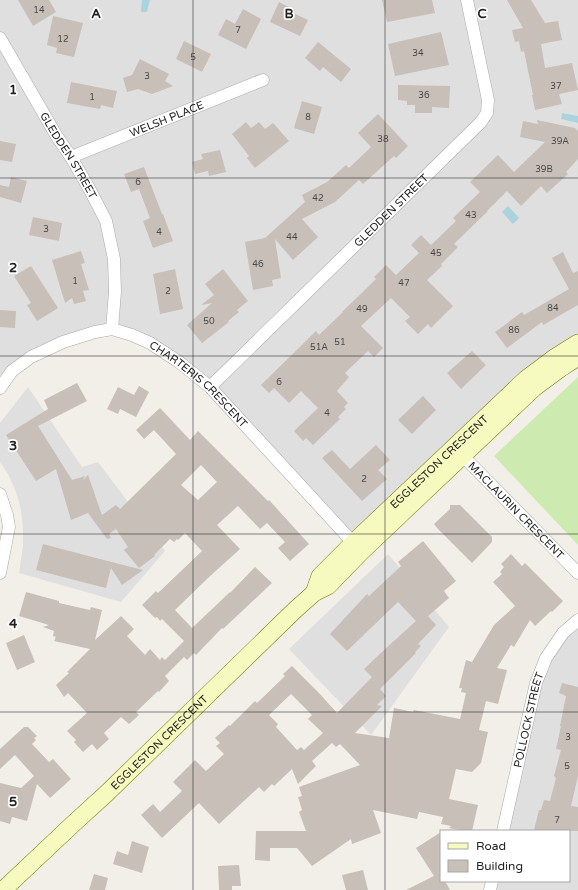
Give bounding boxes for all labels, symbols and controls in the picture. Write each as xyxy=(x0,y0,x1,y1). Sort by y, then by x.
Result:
house number: 14 xyxy=(33,5,45,16)
text: A xyxy=(91,6,101,22)
text: B xyxy=(284,6,294,22)
text: C xyxy=(477,6,487,22)
house number: 7 xyxy=(235,25,241,36)
house number: 12 xyxy=(57,34,69,45)
house number: 34 xyxy=(412,48,424,59)
house number: 5 xyxy=(190,52,196,63)
house number: 3 xyxy=(144,71,150,82)
house number: 37 xyxy=(550,81,562,92)
text: 1 xyxy=(9,82,17,98)
house number: 36 xyxy=(418,90,430,101)
house number: 1 xyxy=(89,92,95,103)
street label: WELSH PLACE xyxy=(128,98,206,139)
street label: GLEDDEN STREET xyxy=(38,110,100,201)
house number: 8 xyxy=(305,112,311,123)
house number: 38 xyxy=(377,134,389,145)
house number: 39A xyxy=(551,136,569,147)
house number: 39B xyxy=(535,164,553,175)
street label: GLEDDEN STREET xyxy=(351,171,431,249)
house number: 6 xyxy=(135,177,141,188)
house number: 42 xyxy=(312,193,324,204)
house number: 43 xyxy=(465,210,477,221)
house number: 3 xyxy=(43,224,49,235)
house number: 4 xyxy=(156,227,162,238)
house number: 44 xyxy=(286,232,298,243)
house number: 45 xyxy=(430,248,442,259)
house number: 46 xyxy=(252,259,264,270)
text: 2 xyxy=(9,260,17,276)
house number: 1 xyxy=(72,276,78,287)
house number: 47 xyxy=(398,278,410,289)
house number: 2 xyxy=(165,286,171,297)
house number: 84 xyxy=(547,303,559,314)
house number: 49 xyxy=(356,304,368,315)
house number: 50 xyxy=(203,316,215,327)
house number: 86 xyxy=(508,325,520,336)
house number: 51 xyxy=(334,337,346,348)
street label: CHARTERIS CRESCENT xyxy=(147,338,250,430)
house number: 51A xyxy=(310,342,328,353)
house number: 6 xyxy=(276,377,282,388)
house number: 4 xyxy=(324,408,330,419)
street label: EGGLESTON CRESCENT xyxy=(387,412,491,511)
text: 3 xyxy=(9,438,17,454)
street label: MACLAURIN CRESCENT xyxy=(466,459,567,562)
house number: 2 xyxy=(361,474,367,485)
text: 4 xyxy=(9,616,18,632)
street label: POLLOCK STREET xyxy=(511,670,546,769)
street label: EGGLESTON CRESCENT xyxy=(108,692,210,792)
house number: 3 xyxy=(565,732,571,743)
house number: 5 xyxy=(564,761,570,772)
text: 5 xyxy=(9,794,17,810)
house number: 7 xyxy=(554,815,560,826)
legend xyxy=(440,830,570,882)
text: Road xyxy=(476,839,506,853)
text: Building xyxy=(476,859,523,873)

